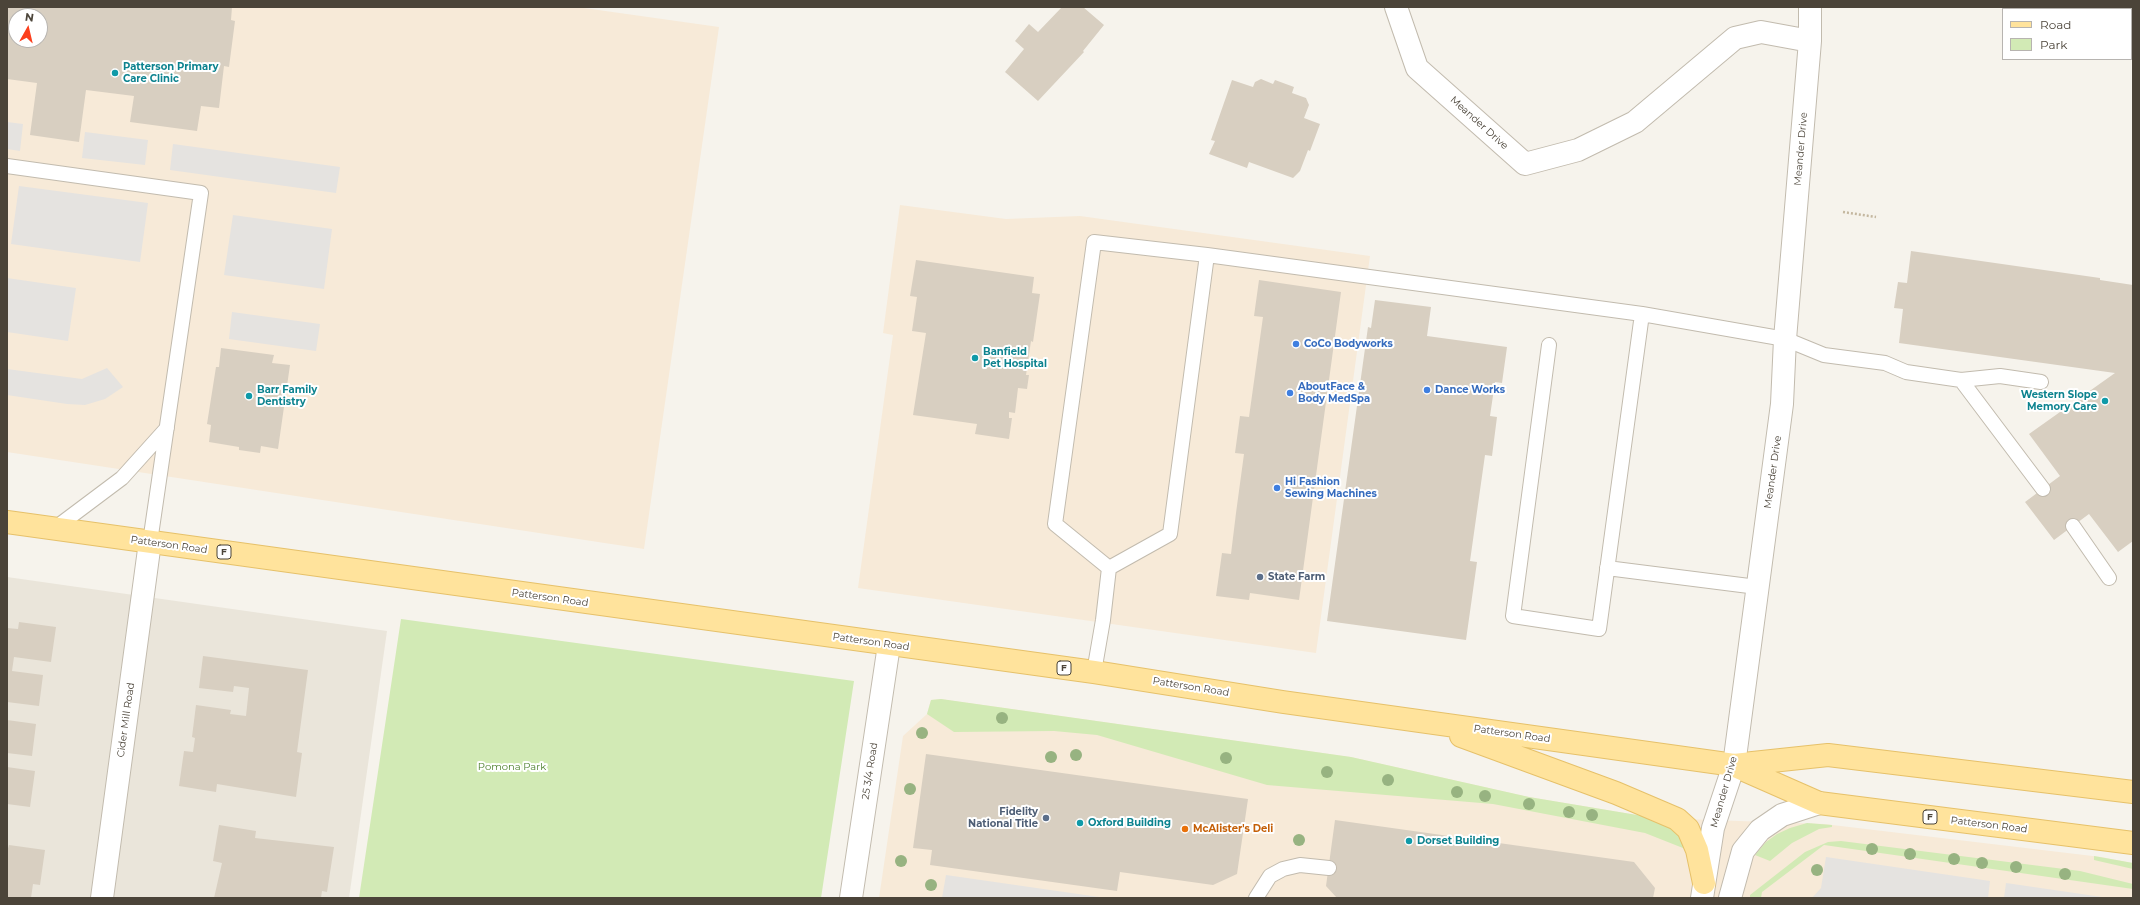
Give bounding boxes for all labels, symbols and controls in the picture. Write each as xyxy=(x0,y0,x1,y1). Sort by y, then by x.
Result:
north arrow xyxy=(8,8,48,48)
legend xyxy=(2002,8,2132,60)
text: N xyxy=(24,10,35,25)
text: Road xyxy=(2040,17,2071,32)
text: Park xyxy=(2040,37,2067,52)
place label: Patterson Primary Care Clinic xyxy=(123,61,218,84)
marker: Patterson Primary Care Clinic xyxy=(110,68,120,78)
street label: Meander Drive xyxy=(1448,94,1510,152)
street label: Meander Drive xyxy=(1792,112,1810,186)
place label: CoCo Bodyworks xyxy=(1304,338,1393,350)
marker: CoCo Bodyworks xyxy=(1291,339,1301,349)
place label: Banfield Pet Hospital xyxy=(983,346,1047,370)
marker: Banfield Pet Hospital xyxy=(970,353,980,363)
place label: AboutFace & Body MedSpa xyxy=(1298,381,1370,404)
place label: Barr Family Dentistry xyxy=(257,384,317,408)
place label: Dance Works xyxy=(1435,384,1505,396)
marker: Dance Works xyxy=(1422,385,1432,395)
marker: AboutFace & Body MedSpa xyxy=(1285,388,1295,398)
place label: Western Slope Memory Care xyxy=(2021,389,2097,412)
marker: Barr Family Dentistry xyxy=(244,391,254,401)
marker: Western Slope Memory Care xyxy=(2100,396,2110,406)
street label: Meander Drive xyxy=(1762,435,1784,509)
place label: Hi Fashion Sewing Machines xyxy=(1285,476,1377,500)
marker: Hi Fashion Sewing Machines xyxy=(1272,483,1282,493)
street label: Patterson Road xyxy=(130,534,208,556)
road number: F xyxy=(217,545,231,559)
place label: State Farm xyxy=(1268,571,1325,583)
marker: State Farm xyxy=(1255,572,1265,582)
street label: Patterson Road xyxy=(511,587,589,609)
street label: Patterson Road xyxy=(832,631,910,653)
road number: F xyxy=(1057,661,1071,675)
street label: Patterson Road xyxy=(1152,675,1230,699)
street label: Cider Mill Road xyxy=(115,682,137,758)
street label: Patterson Road xyxy=(1473,723,1551,745)
street label: 25 3/4 Road xyxy=(860,742,880,800)
street label: Meander Drive xyxy=(1708,755,1740,829)
park label: Pomona Park xyxy=(478,761,546,773)
place label: Fidelity National Title xyxy=(968,806,1038,830)
road number: F xyxy=(1923,810,1937,824)
marker: Fidelity National Title xyxy=(1041,813,1051,823)
street label: Patterson Road xyxy=(1950,814,2028,836)
place label: Oxford Building xyxy=(1088,817,1171,829)
marker: Oxford Building xyxy=(1075,818,1085,828)
place label: McAlister's Deli xyxy=(1193,823,1273,835)
marker: McAlister's Deli xyxy=(1180,824,1190,834)
place label: Dorset Building xyxy=(1417,835,1499,847)
marker: Dorset Building xyxy=(1404,836,1414,846)

